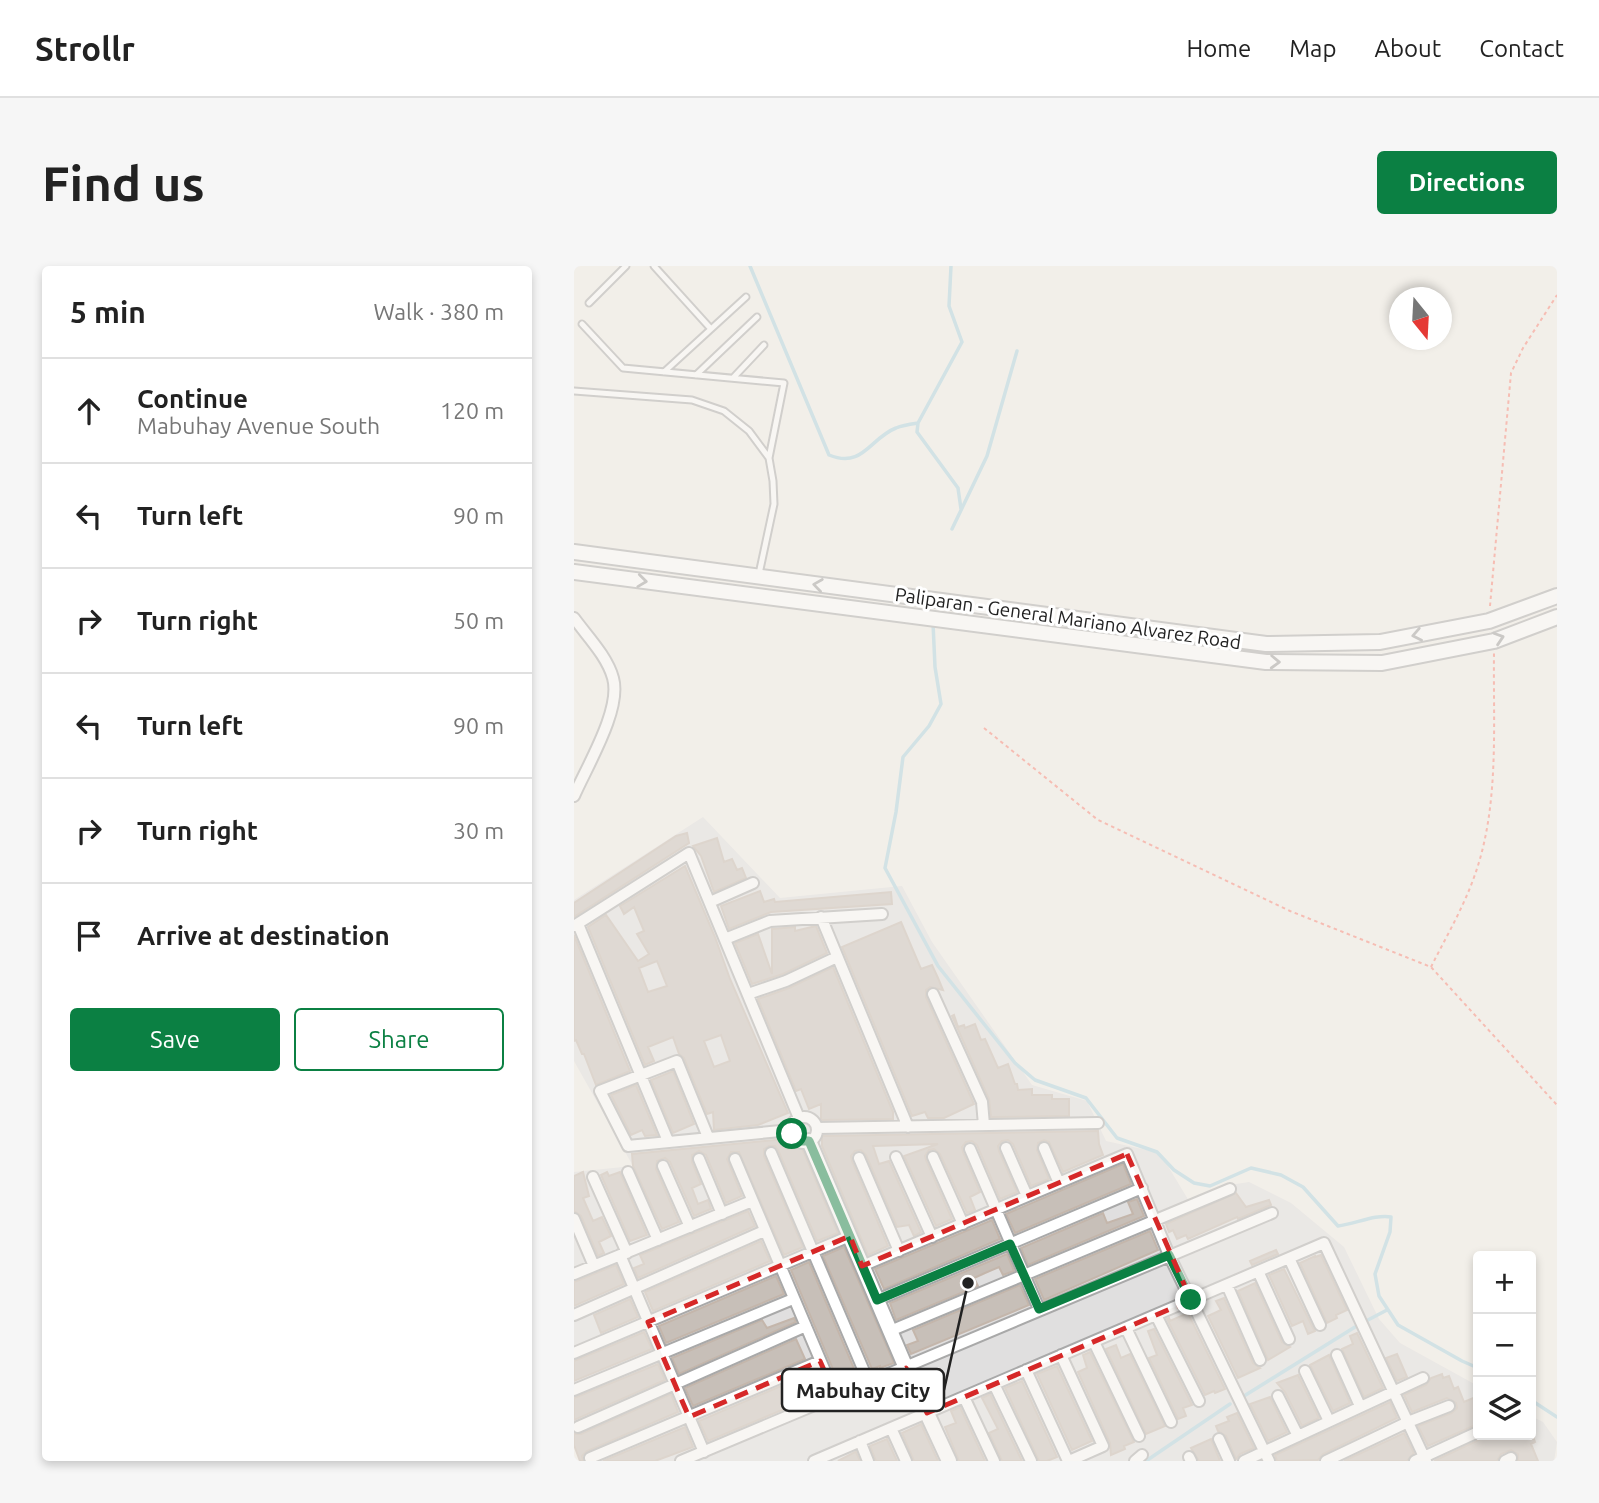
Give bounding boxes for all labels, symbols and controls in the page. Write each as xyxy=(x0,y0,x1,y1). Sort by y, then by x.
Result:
text: Strollr xyxy=(35,30,135,67)
text: Home xyxy=(1186,35,1251,62)
text: Map xyxy=(1289,35,1336,62)
text: About xyxy=(1374,35,1441,62)
text: Contact xyxy=(1479,35,1564,62)
button: Directions xyxy=(1377,151,1557,214)
text: Find us xyxy=(42,155,205,210)
north arrow xyxy=(1389,287,1452,350)
text: 5 min xyxy=(70,295,146,329)
text: Walk · 380 m xyxy=(373,299,504,324)
text: Continue xyxy=(137,384,248,413)
icon: ahead xyxy=(70,392,108,430)
text: 120 m xyxy=(440,398,504,423)
text: Mabuhay Avenue South xyxy=(137,413,380,438)
icon: left xyxy=(70,497,108,535)
text: Turn left xyxy=(137,501,243,530)
text: 90 m xyxy=(453,503,504,528)
one-way arrow xyxy=(636,573,648,588)
one-way arrow xyxy=(812,577,823,592)
street label: Paliparan - General Mariano Alvarez Road xyxy=(894,583,1242,653)
icon: right xyxy=(70,602,108,640)
text: Turn right xyxy=(137,606,258,635)
text: 50 m xyxy=(453,608,504,633)
one-way arrow xyxy=(1411,627,1423,642)
one-way arrow xyxy=(1493,632,1505,647)
one-way arrow xyxy=(1269,655,1280,670)
icon: left xyxy=(70,707,108,745)
text: Turn left xyxy=(137,711,243,740)
text: 90 m xyxy=(453,713,504,738)
icon: right xyxy=(70,812,108,850)
text: Turn right xyxy=(137,816,258,845)
text: 30 m xyxy=(453,818,504,843)
icon: arrive xyxy=(70,917,108,955)
text: Arrive at destination xyxy=(137,921,390,950)
button: Save xyxy=(70,1008,280,1071)
button: Share xyxy=(294,1008,504,1071)
route start xyxy=(776,1118,807,1149)
map controls xyxy=(1473,1251,1536,1440)
button: + xyxy=(1473,1251,1536,1314)
route end xyxy=(1175,1284,1206,1315)
button: − xyxy=(1473,1314,1536,1377)
callout: Mabuhay City xyxy=(782,1369,944,1411)
button: layers xyxy=(1473,1377,1536,1440)
text: Mabuhay City xyxy=(796,1378,930,1402)

